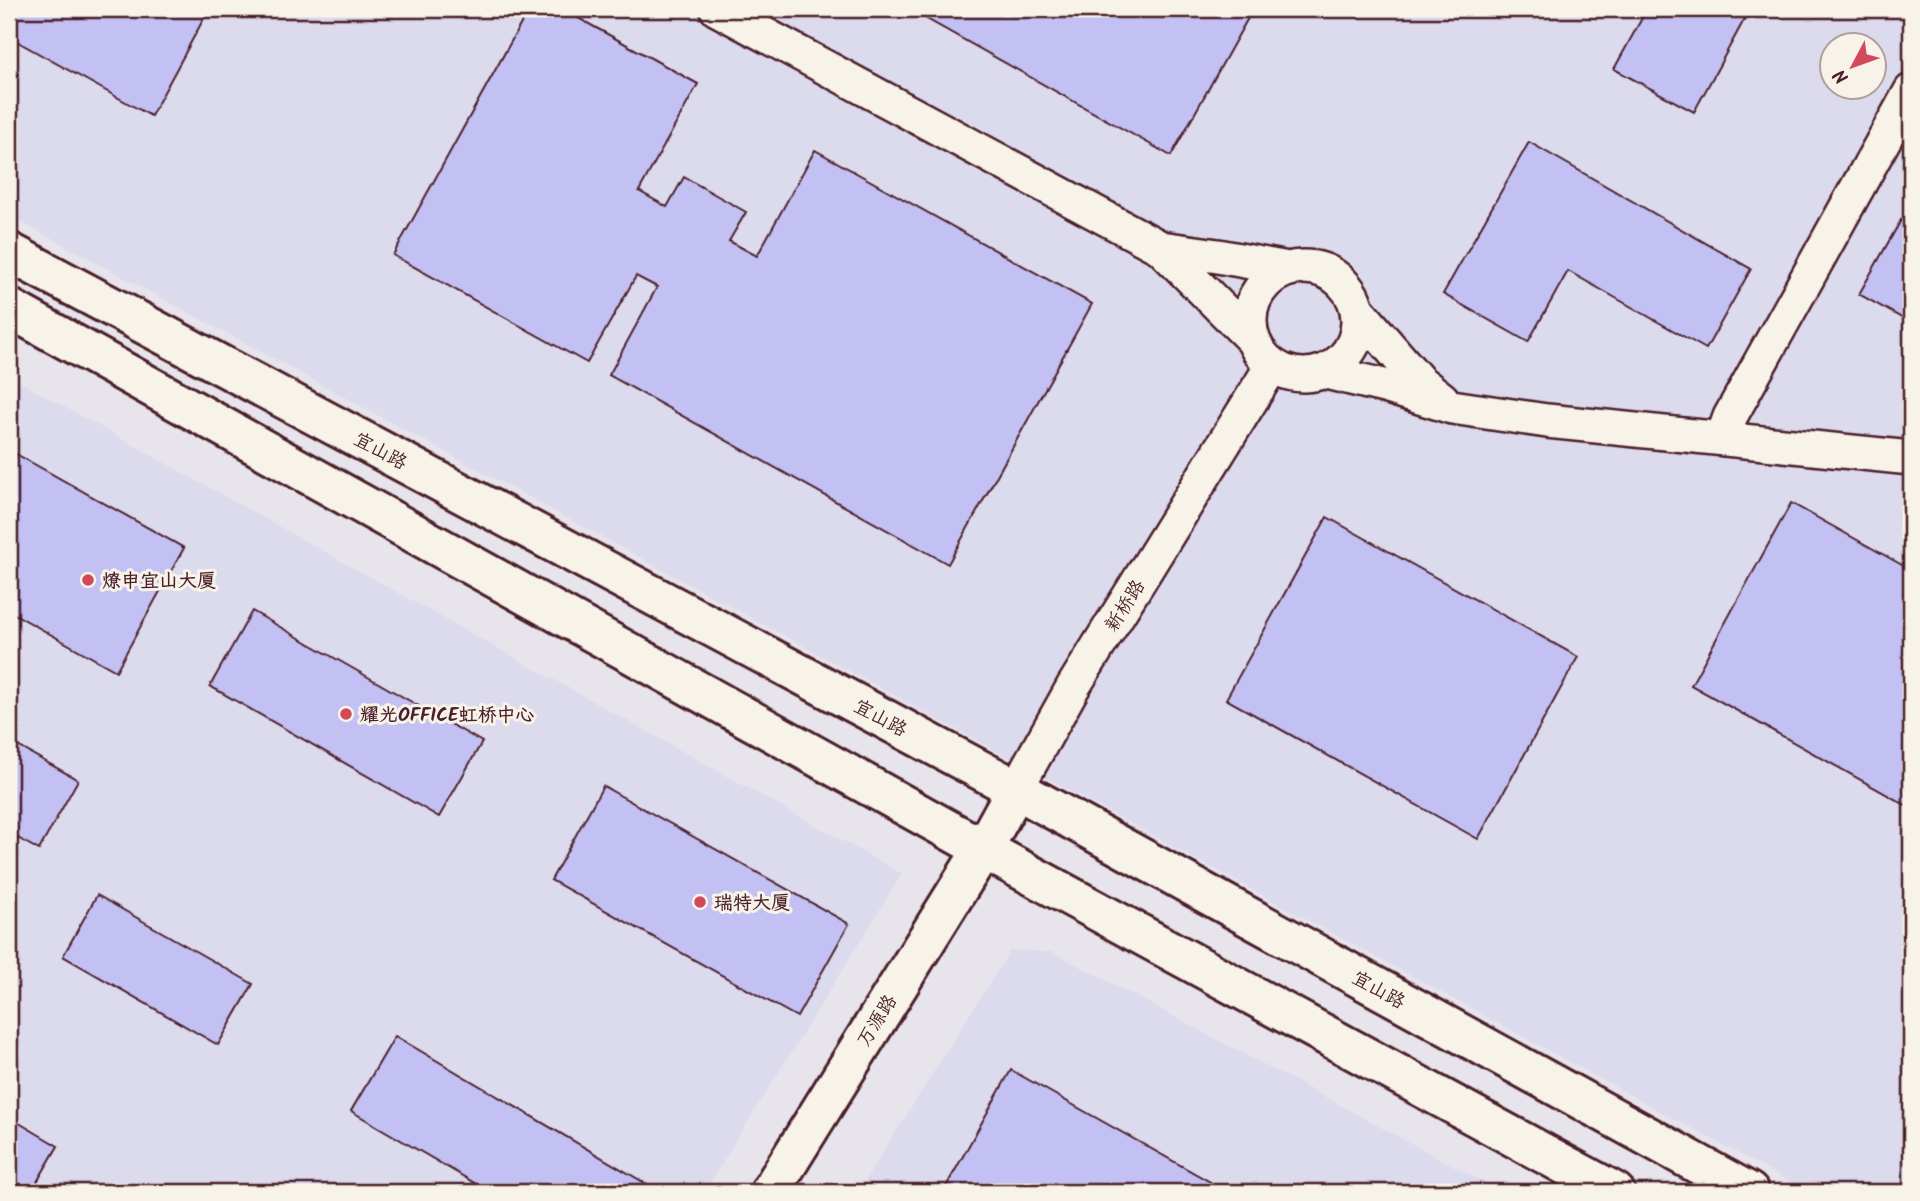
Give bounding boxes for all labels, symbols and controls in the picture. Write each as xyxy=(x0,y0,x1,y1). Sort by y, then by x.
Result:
north arrow xyxy=(1818,32,1888,102)
text: N xyxy=(1826,61,1857,90)
street label: 宜山路 xyxy=(348,425,412,478)
place label: 燎申宜山大厦 xyxy=(102,567,216,597)
marker: 燎申宜山大厦 xyxy=(80,572,96,588)
street label: 新桥路 xyxy=(1098,574,1154,638)
street label: 宜山路 xyxy=(848,692,912,745)
place label: 耀光OFFICE虹桥中心 xyxy=(360,701,534,731)
marker: 耀光OFFICE虹桥中心 xyxy=(338,706,354,722)
place label: 瑞特大厦 xyxy=(714,889,790,919)
marker: 瑞特大厦 xyxy=(692,894,708,910)
street label: 宜山路 xyxy=(1346,964,1410,1018)
street label: 万源路 xyxy=(850,989,906,1053)

